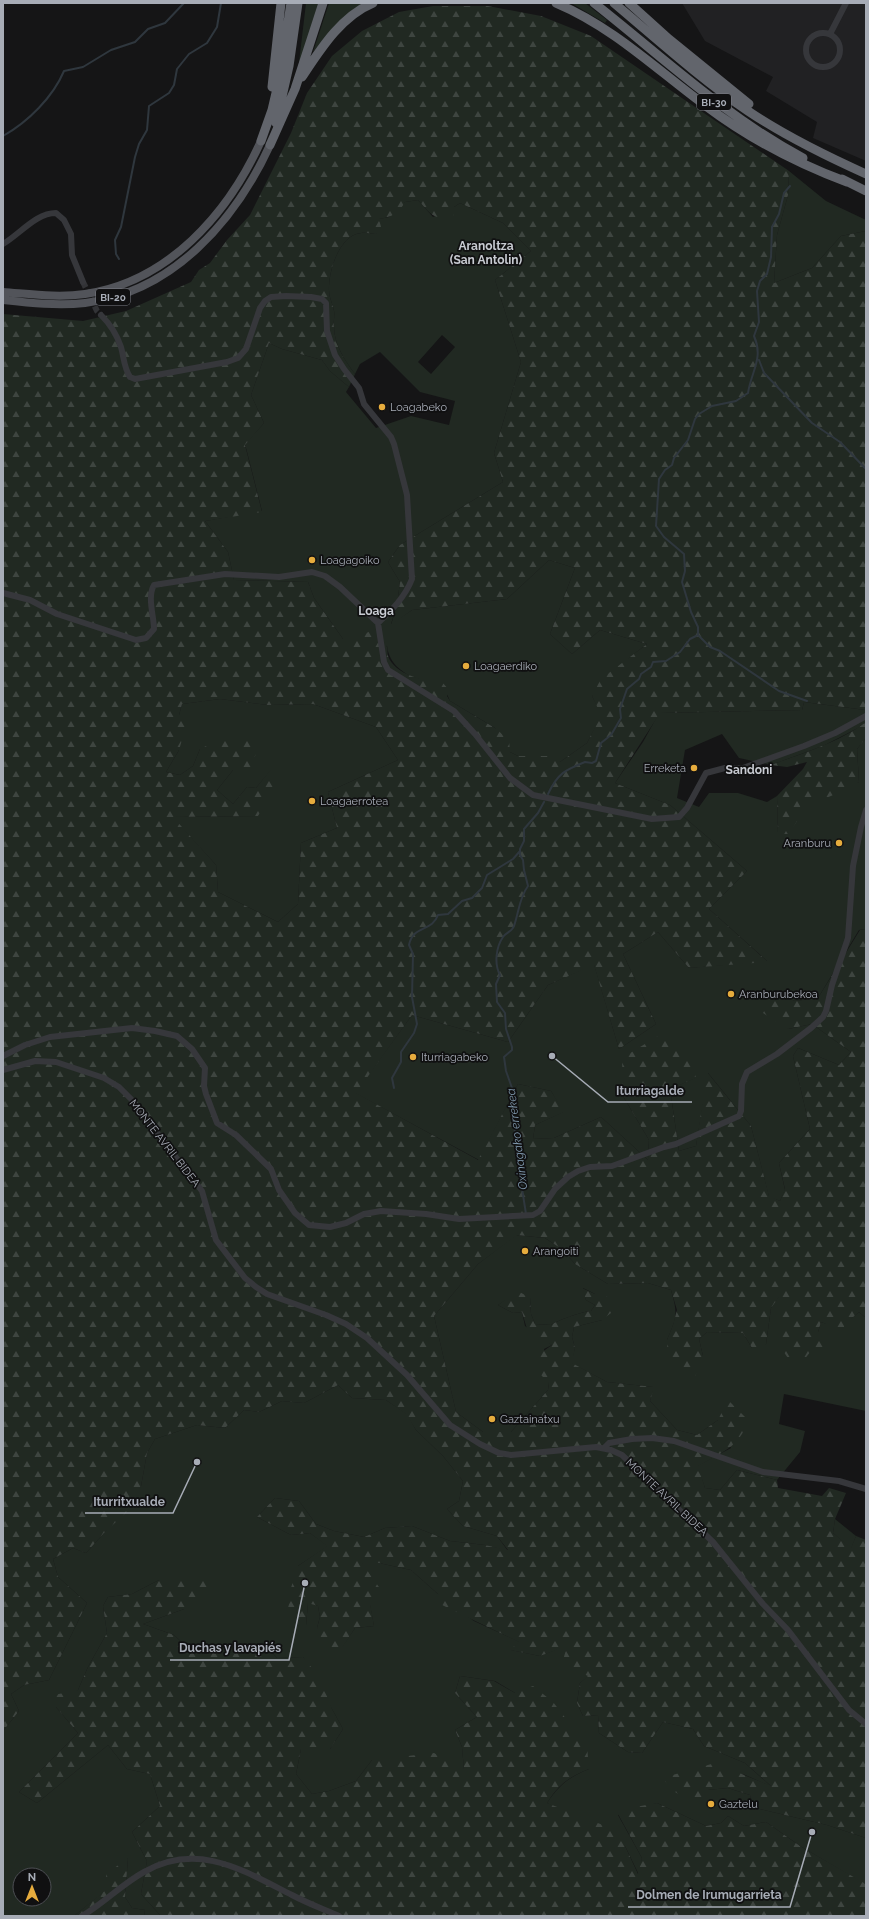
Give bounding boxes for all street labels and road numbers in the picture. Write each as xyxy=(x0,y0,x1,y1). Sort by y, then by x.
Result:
road number: BI-30 xyxy=(697,94,731,110)
road number: BI-20 xyxy=(96,289,130,305)
street label: MONTE AVRIL BIDEA xyxy=(126,1097,203,1190)
street label: MONTE AVRIL BIDEA xyxy=(623,1456,711,1539)

